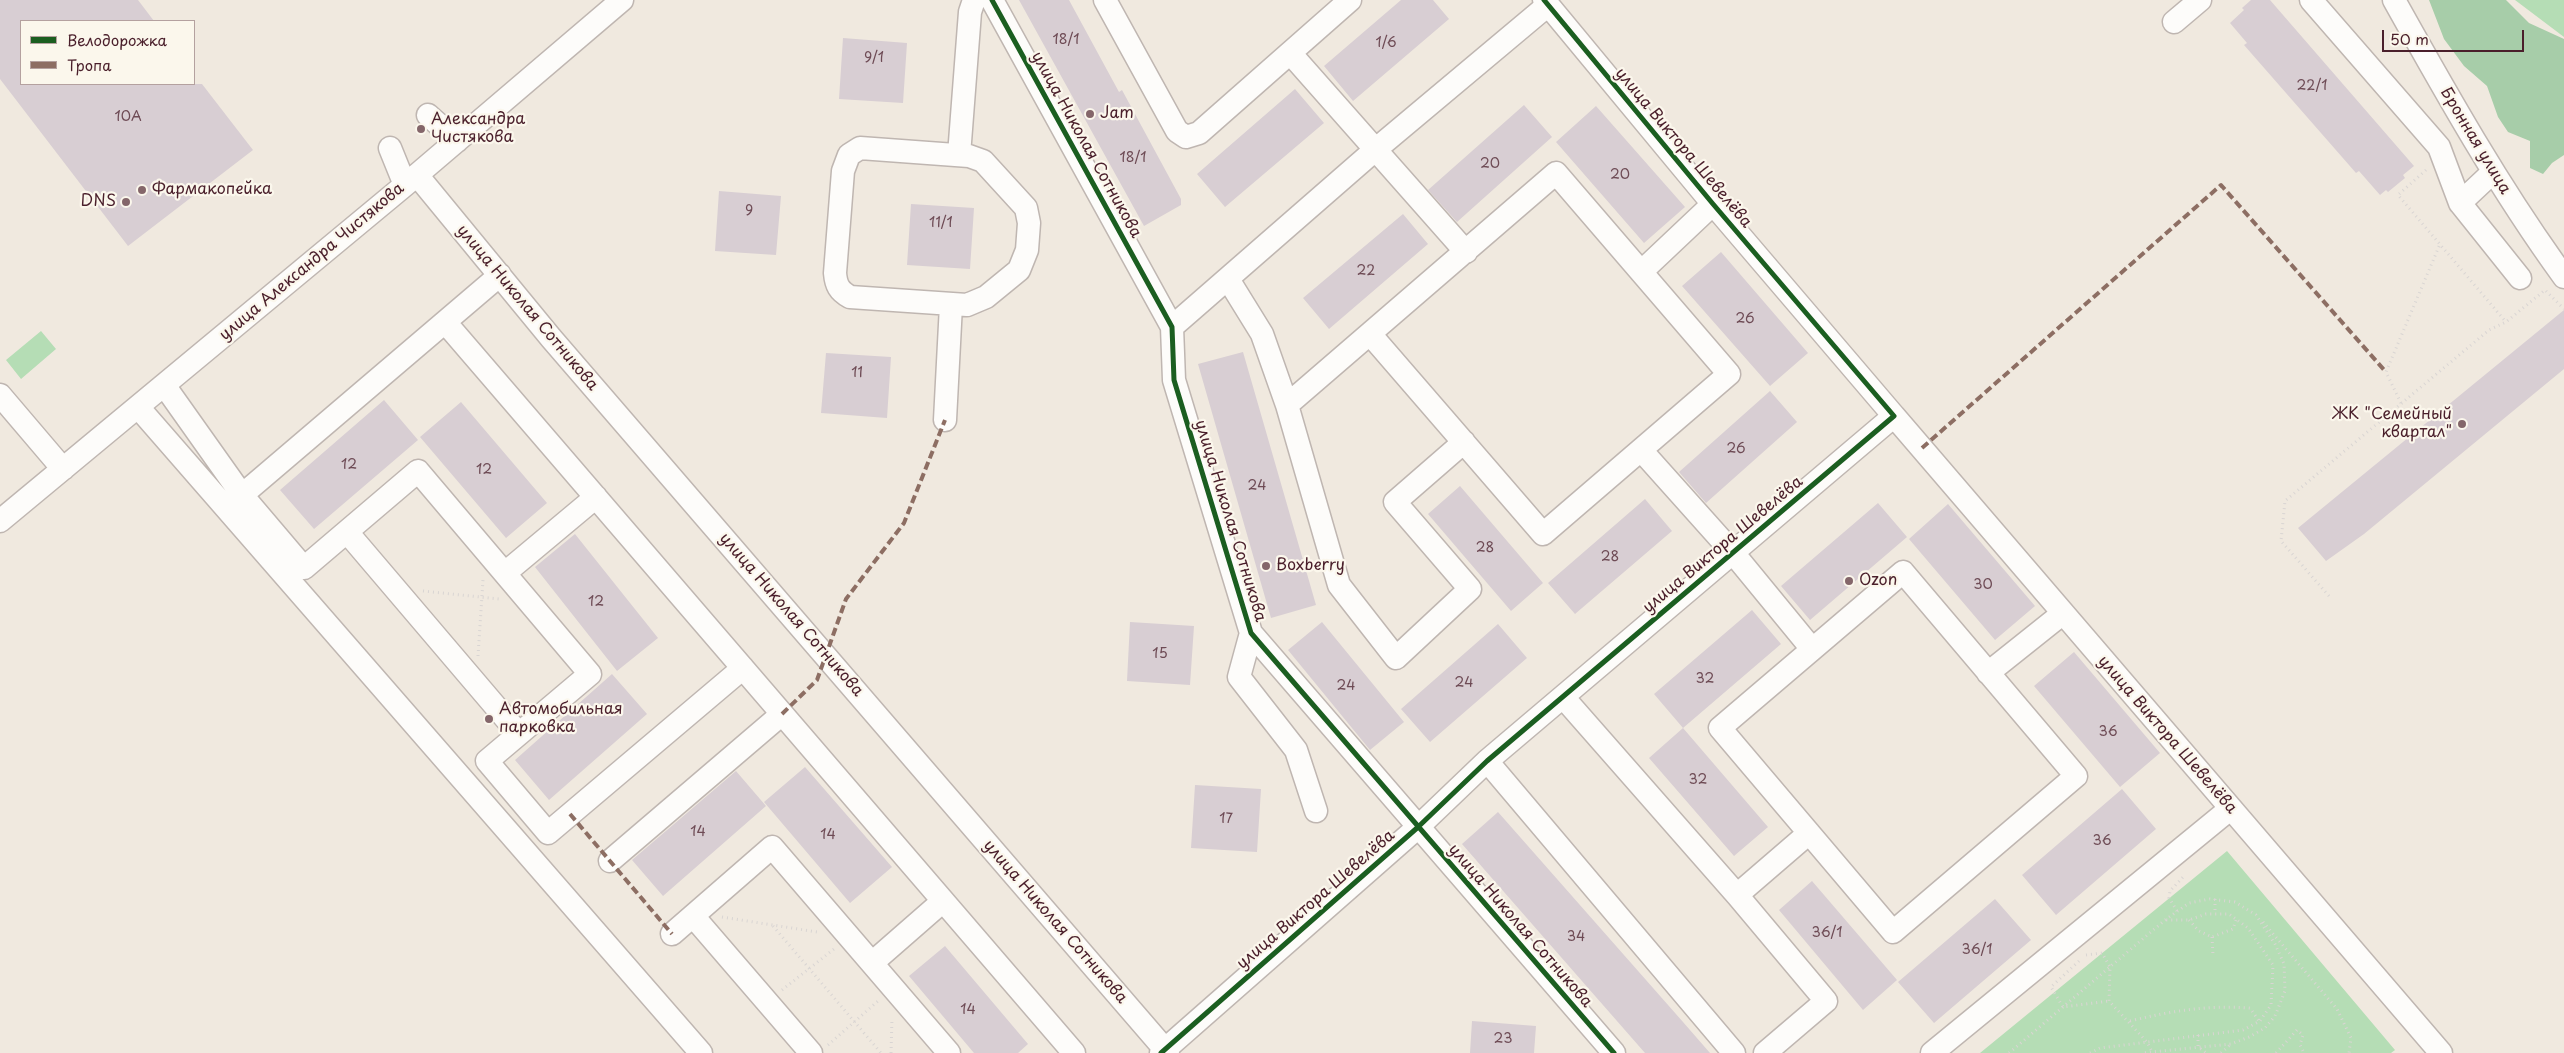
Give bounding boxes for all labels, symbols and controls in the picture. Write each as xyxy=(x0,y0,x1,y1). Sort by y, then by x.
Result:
legend xyxy=(20,20,195,85)
scale bar xyxy=(2384,20,2526,52)
text: 50 m xyxy=(2390,27,2429,50)
text: Велодорожка xyxy=(67,28,167,51)
house number: 18/1 xyxy=(1052,32,1080,48)
house number: 1/6 xyxy=(1375,35,1397,51)
street label: улица Николая Сотникова xyxy=(1027,48,1145,242)
house number: 9/1 xyxy=(864,50,884,66)
text: Тропа xyxy=(67,53,112,76)
street label: улица Виктора Шевелёва xyxy=(1610,64,1756,232)
house number: 22/1 xyxy=(2297,78,2327,94)
street label: Бронная улица xyxy=(2436,84,2514,198)
place label: Jam xyxy=(1100,104,1134,124)
marker: Jam xyxy=(1084,108,1096,120)
house number: 10А xyxy=(114,109,142,125)
place label: Александра Чистякова xyxy=(431,110,525,148)
marker: Александра Чистякова xyxy=(415,123,427,135)
house number: 18/1 xyxy=(1119,150,1147,166)
house number: 20 xyxy=(1480,156,1500,172)
house number: 20 xyxy=(1610,167,1630,183)
street label: улица Александра Чистякова xyxy=(216,179,408,345)
place label: Фармакопейка xyxy=(152,180,272,200)
marker: Фармакопейка xyxy=(136,184,148,196)
place label: DNS xyxy=(81,192,116,212)
marker: DNS xyxy=(120,196,132,208)
house number: 9 xyxy=(745,203,753,219)
house number: 11/1 xyxy=(929,215,953,231)
street label: улица Николая Сотникова xyxy=(452,221,602,395)
house number: 22 xyxy=(1357,263,1375,279)
house number: 26 xyxy=(1735,311,1755,327)
house number: 11 xyxy=(851,365,863,381)
place label: ЖК "Семейный квартал" xyxy=(2332,405,2452,443)
street label: улица Николая Сотникова xyxy=(1190,418,1270,624)
marker: ЖК "Семейный квартал" xyxy=(2456,418,2468,430)
house number: 26 xyxy=(1726,441,1746,457)
house number: 12 xyxy=(341,457,357,473)
house number: 12 xyxy=(476,462,492,478)
street label: улица Виктора Шевелёва xyxy=(1639,472,1807,618)
house number: 24 xyxy=(1248,478,1266,494)
street label: улица Николая Сотникова xyxy=(715,529,867,701)
house number: 28 xyxy=(1476,540,1494,556)
house number: 28 xyxy=(1601,549,1619,565)
place label: Boxberry xyxy=(1276,556,1345,576)
marker: Boxberry xyxy=(1260,560,1272,572)
place label: Ozon xyxy=(1859,571,1897,591)
marker: Ozon xyxy=(1843,575,1855,587)
house number: 30 xyxy=(1973,577,1993,593)
house number: 12 xyxy=(588,594,604,610)
house number: 15 xyxy=(1152,646,1168,662)
street label: улица Виктора Шевелёва xyxy=(2093,652,2241,818)
house number: 32 xyxy=(1696,671,1714,687)
house number: 24 xyxy=(1455,675,1473,691)
house number: 24 xyxy=(1337,678,1355,694)
place label: Автомобильная парковка xyxy=(499,700,623,738)
marker: Автомобильная парковка xyxy=(483,713,495,725)
house number: 36 xyxy=(2098,724,2118,740)
house number: 32 xyxy=(1689,772,1707,788)
house number: 17 xyxy=(1219,811,1233,827)
house number: 14 xyxy=(690,824,706,840)
street label: улица Виктора Шевелёва xyxy=(1233,826,1399,974)
house number: 14 xyxy=(820,827,836,843)
house number: 36 xyxy=(2092,833,2112,849)
street label: улица Николая Сотникова xyxy=(979,836,1131,1008)
street label: улица Николая Сотникова xyxy=(1444,840,1596,1012)
house number: 36/1 xyxy=(1811,925,1843,941)
house number: 34 xyxy=(1567,929,1585,945)
house number: 36/1 xyxy=(1961,942,1993,958)
house number: 14 xyxy=(960,1002,976,1018)
house number: 23 xyxy=(1494,1031,1512,1047)

